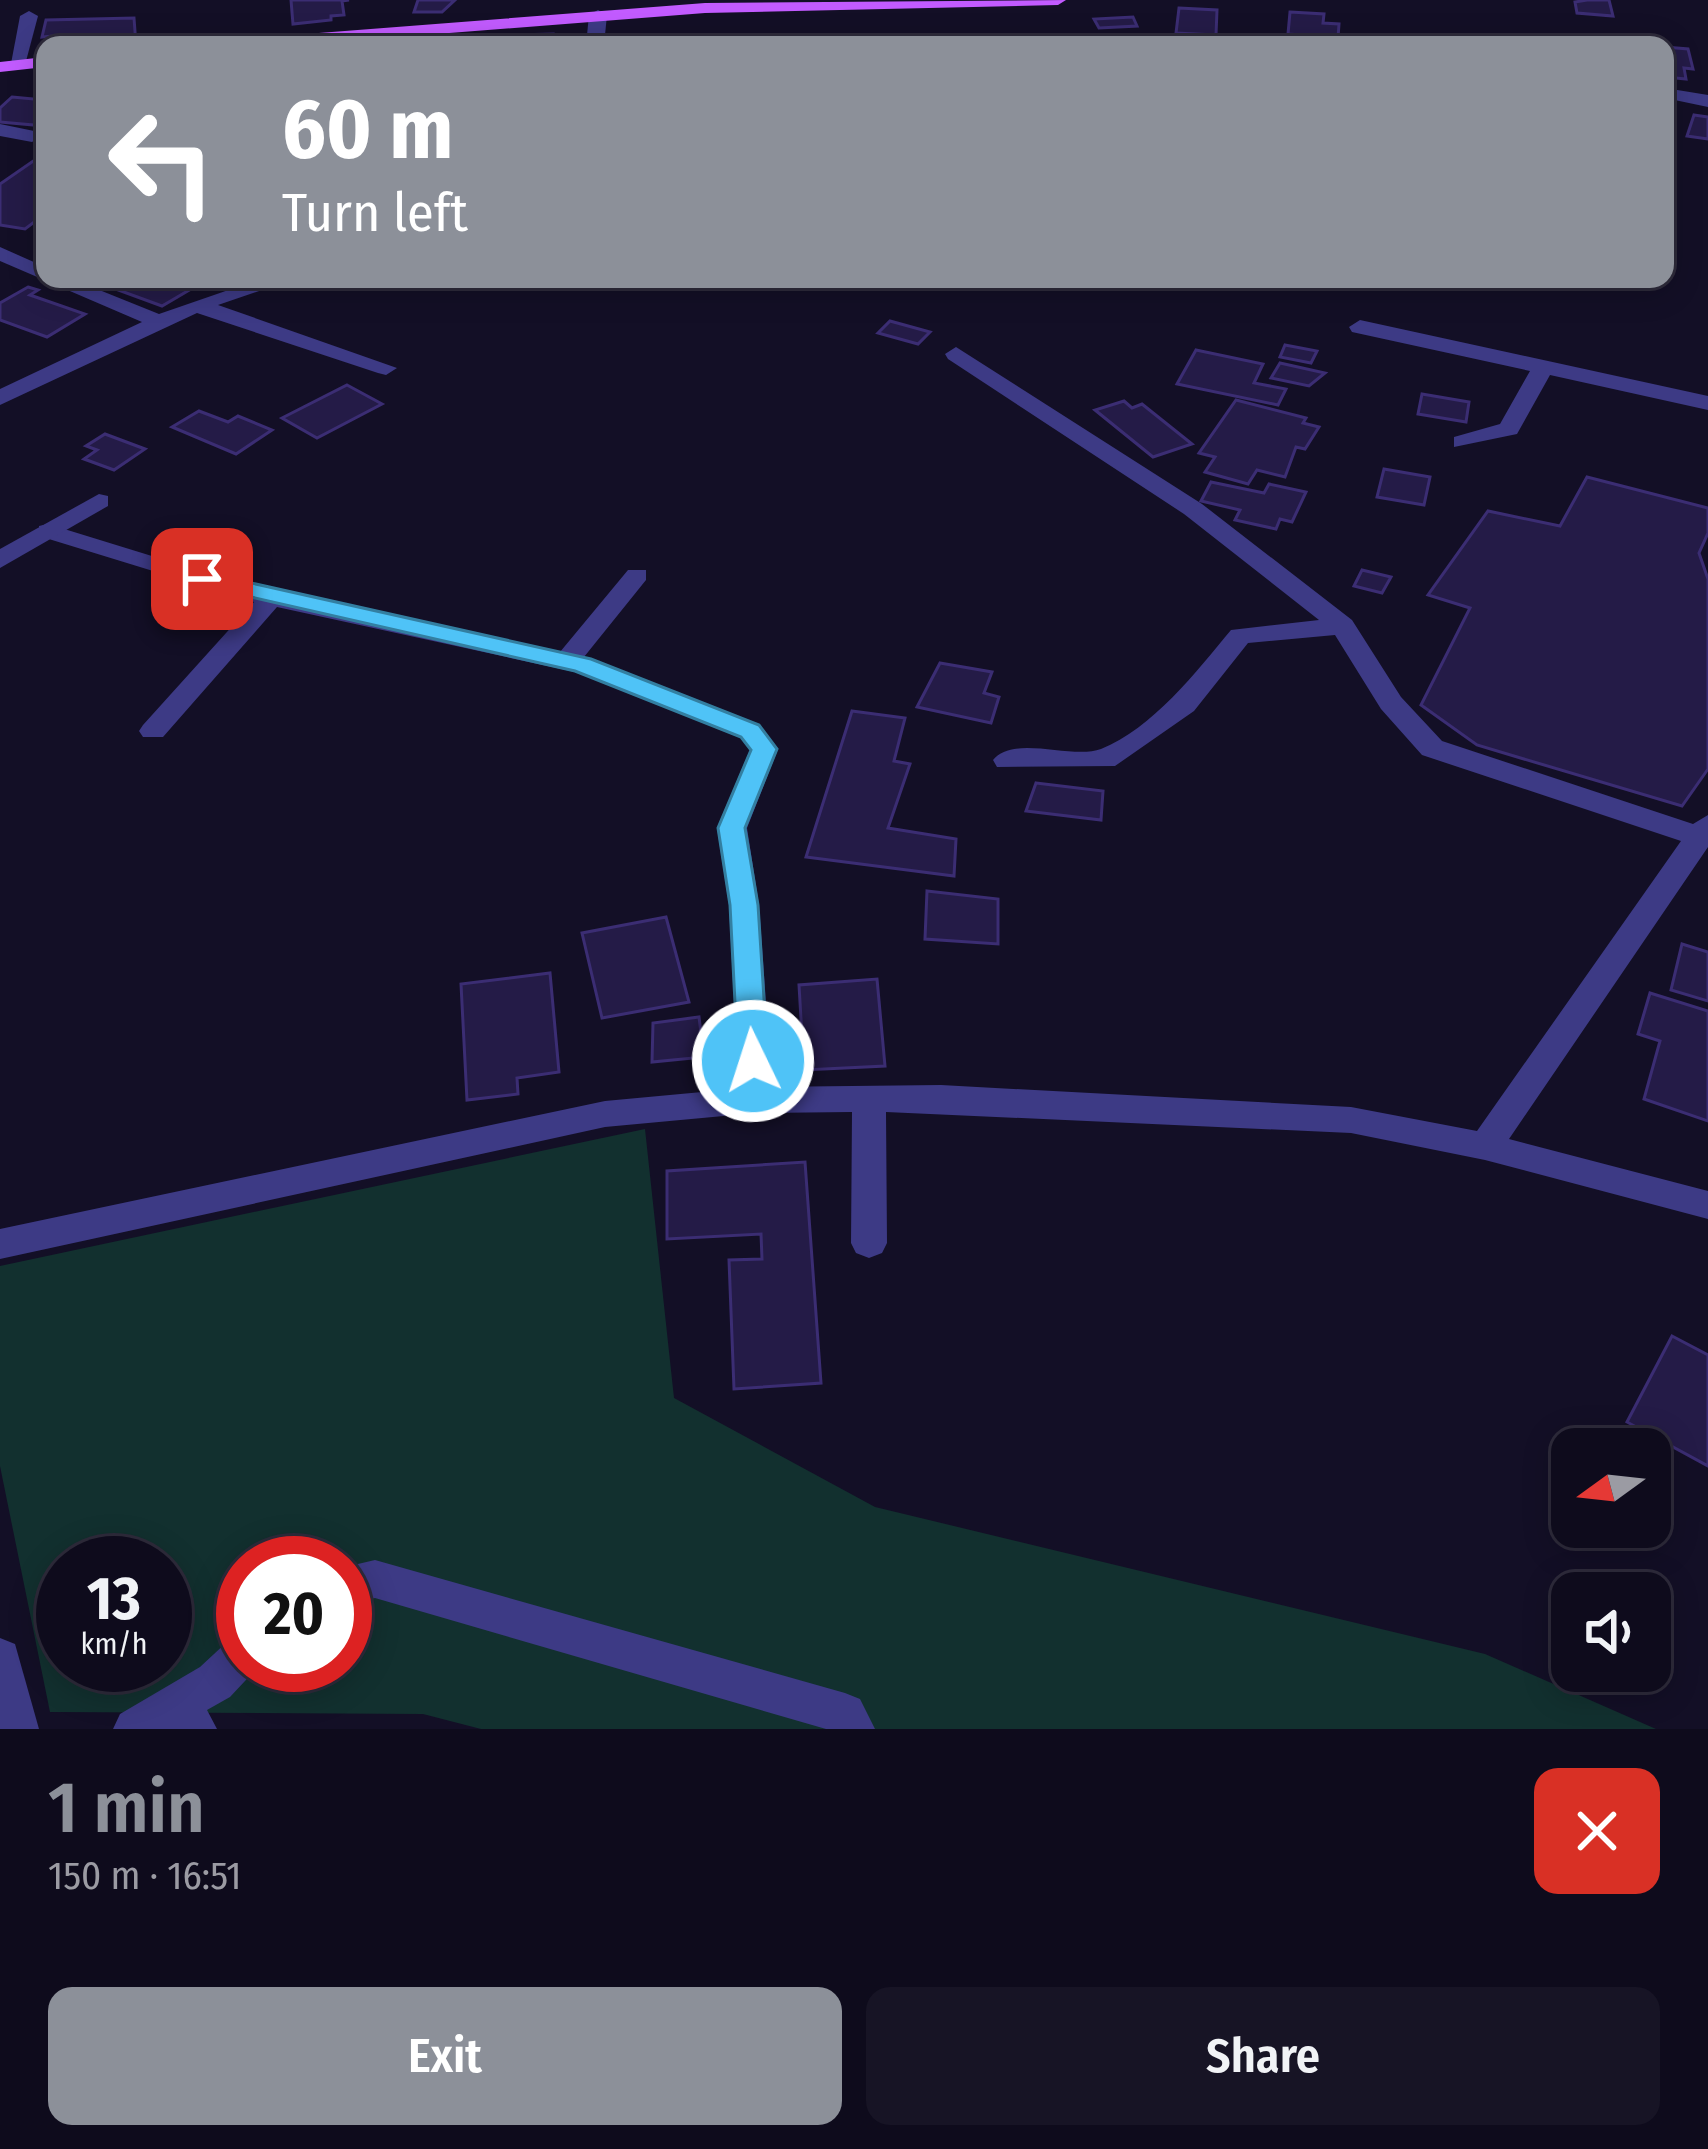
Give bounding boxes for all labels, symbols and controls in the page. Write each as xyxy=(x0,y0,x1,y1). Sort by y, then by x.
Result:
text: 60 m xyxy=(282,79,453,180)
icon: left xyxy=(84,84,240,240)
text: Turn left xyxy=(282,181,468,245)
pin xyxy=(151,528,253,630)
icon: arrive xyxy=(169,546,235,612)
position arrow xyxy=(690,998,816,1124)
north arrow xyxy=(1551,1428,1671,1548)
map controls xyxy=(1551,1428,1671,1692)
speed limit sign: 20 xyxy=(216,1536,372,1692)
text: 13 xyxy=(87,1563,141,1635)
button: sound xyxy=(1551,1572,1671,1692)
text: km/h xyxy=(81,1626,147,1662)
text: 1 min xyxy=(48,1765,205,1851)
button: close xyxy=(1534,1768,1660,1894)
text: 150 m · 16:51 xyxy=(48,1853,241,1899)
button: Exit xyxy=(48,1987,842,2125)
button: Share xyxy=(866,1987,1660,2125)

